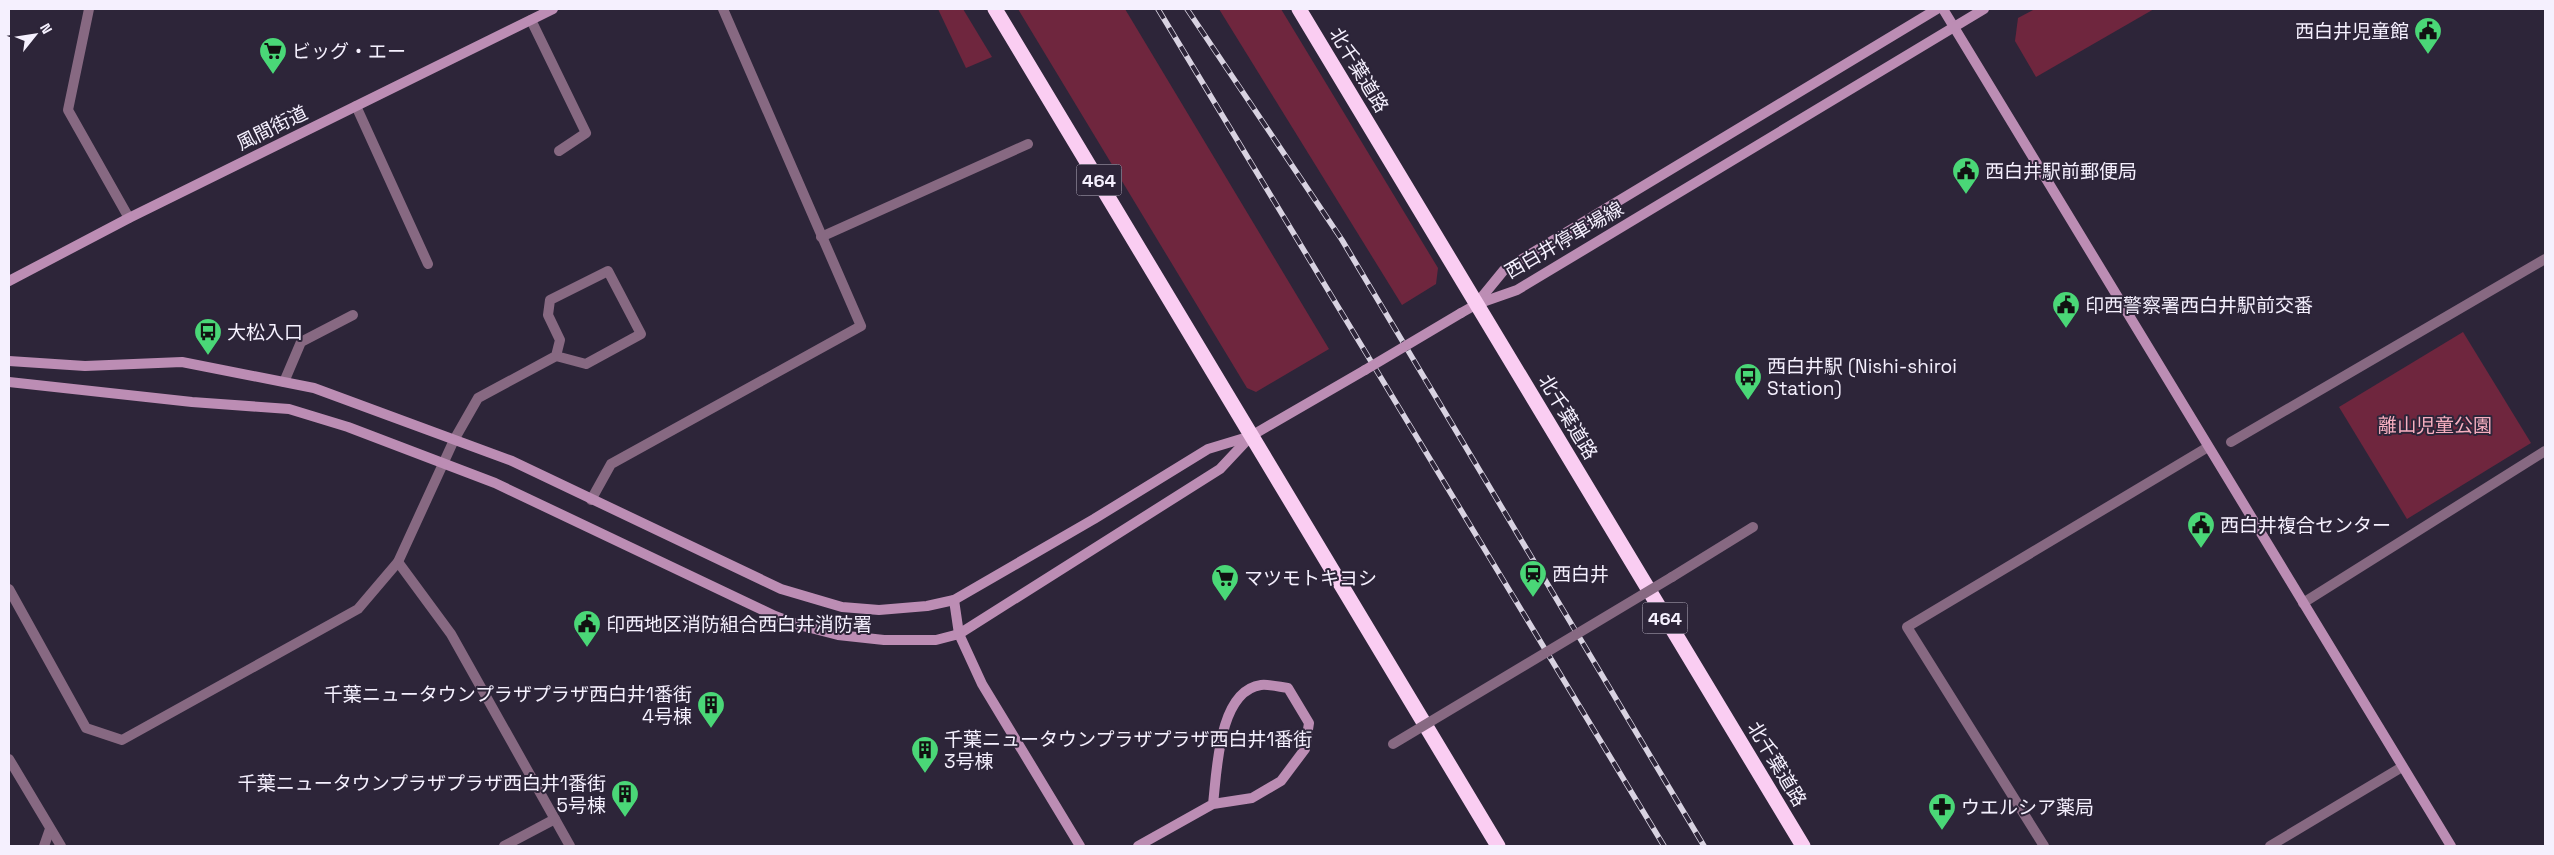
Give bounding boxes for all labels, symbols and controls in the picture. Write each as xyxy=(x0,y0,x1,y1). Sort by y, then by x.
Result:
north arrow xyxy=(10,10,60,60)
public building icon: 西白井児童館 xyxy=(2413,16,2443,55)
place label: 西白井児童館 xyxy=(2295,19,2409,44)
text: N xyxy=(36,20,56,37)
street label: 北千葉道路 xyxy=(1324,23,1394,117)
supermarket icon: ビッグ・エー xyxy=(258,36,288,75)
place label: ビッグ・エー xyxy=(292,39,406,64)
street label: 風間街道 xyxy=(232,100,312,156)
public building icon: 西白井駅前郵便局 xyxy=(1951,156,1981,195)
place label: 西白井駅前郵便局 xyxy=(1985,159,2137,184)
road number: 464 xyxy=(1076,164,1122,196)
street label: 西白井停車場線 xyxy=(1500,196,1628,284)
public building icon: 印西警察署西白井駅前交番 xyxy=(2051,290,2081,329)
place label: 印西警察署西白井駅前交番 xyxy=(2085,293,2313,318)
bus stop icon: 大松入口 xyxy=(193,317,223,356)
place label: 大松入口 xyxy=(227,320,303,345)
place label: 西白井駅 (Nishi-shiroi Station) xyxy=(1767,354,1957,401)
bus stop icon: 西白井駅 (Nishi-shiroi Station) xyxy=(1733,362,1763,401)
street label: 北千葉道路 xyxy=(1533,370,1603,464)
park label: 離山児童公園 xyxy=(2378,413,2492,438)
public building icon: 西白井複合センター xyxy=(2186,510,2216,549)
place label: 西白井複合センター xyxy=(2220,513,2391,538)
station icon: 西白井 xyxy=(1518,559,1548,598)
place label: 西白井 xyxy=(1552,562,1609,587)
supermarket icon: マツモトキヨシ xyxy=(1210,563,1240,602)
place label: マツモトキヨシ xyxy=(1244,566,1377,591)
road number: 464 xyxy=(1642,602,1688,634)
public building icon: 印西地区消防組合西白井消防署 xyxy=(572,609,602,648)
place label: 印西地区消防組合西白井消防署 xyxy=(606,612,872,637)
place label: 千葉ニュータウンプラザプラザ西白井1番街 4号棟 xyxy=(324,682,692,729)
building icon: 千葉ニュータウンプラザプラザ西白井1番街 4号棟 xyxy=(696,690,726,729)
street label: 北千葉道路 xyxy=(1742,717,1812,811)
place label: 千葉ニュータウンプラザプラザ西白井1番街 3号棟 xyxy=(944,727,1312,774)
building icon: 千葉ニュータウンプラザプラザ西白井1番街 3号棟 xyxy=(910,735,940,774)
place label: 千葉ニュータウンプラザプラザ西白井1番街 5号棟 xyxy=(238,771,606,818)
building icon: 千葉ニュータウンプラザプラザ西白井1番街 5号棟 xyxy=(610,779,640,818)
pharmacy icon: ウエルシア薬局 xyxy=(1927,792,1957,831)
place label: ウエルシア薬局 xyxy=(1961,795,2094,820)

